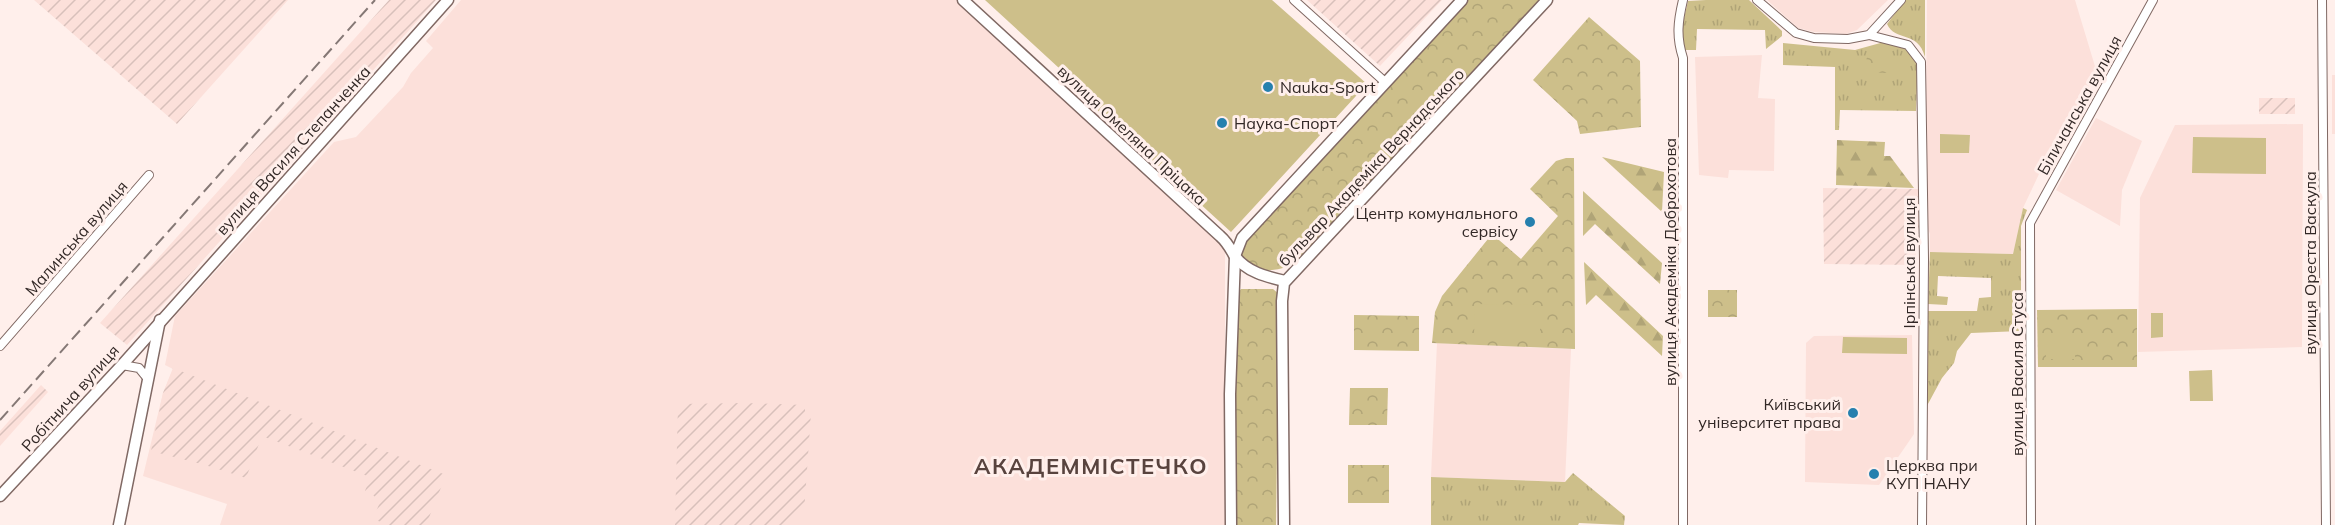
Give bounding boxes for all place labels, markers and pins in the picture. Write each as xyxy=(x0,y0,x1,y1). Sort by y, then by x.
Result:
place label: Nauka-Sport xyxy=(1280,77,1376,97)
marker: Nauka-Sport xyxy=(1261,80,1275,94)
place label: Наука-Спорт xyxy=(1234,113,1337,133)
marker: Наука-Спорт xyxy=(1215,116,1229,130)
place label: Центр комунального сервісу xyxy=(1355,203,1518,241)
marker: Центр комунального сервісу xyxy=(1523,215,1537,229)
place label: Київський університет права xyxy=(1698,394,1841,432)
marker: Київський університет права xyxy=(1846,406,1860,420)
place label: Церква при КУП НАНУ xyxy=(1886,455,1978,493)
marker: Церква при КУП НАНУ xyxy=(1867,467,1881,481)

